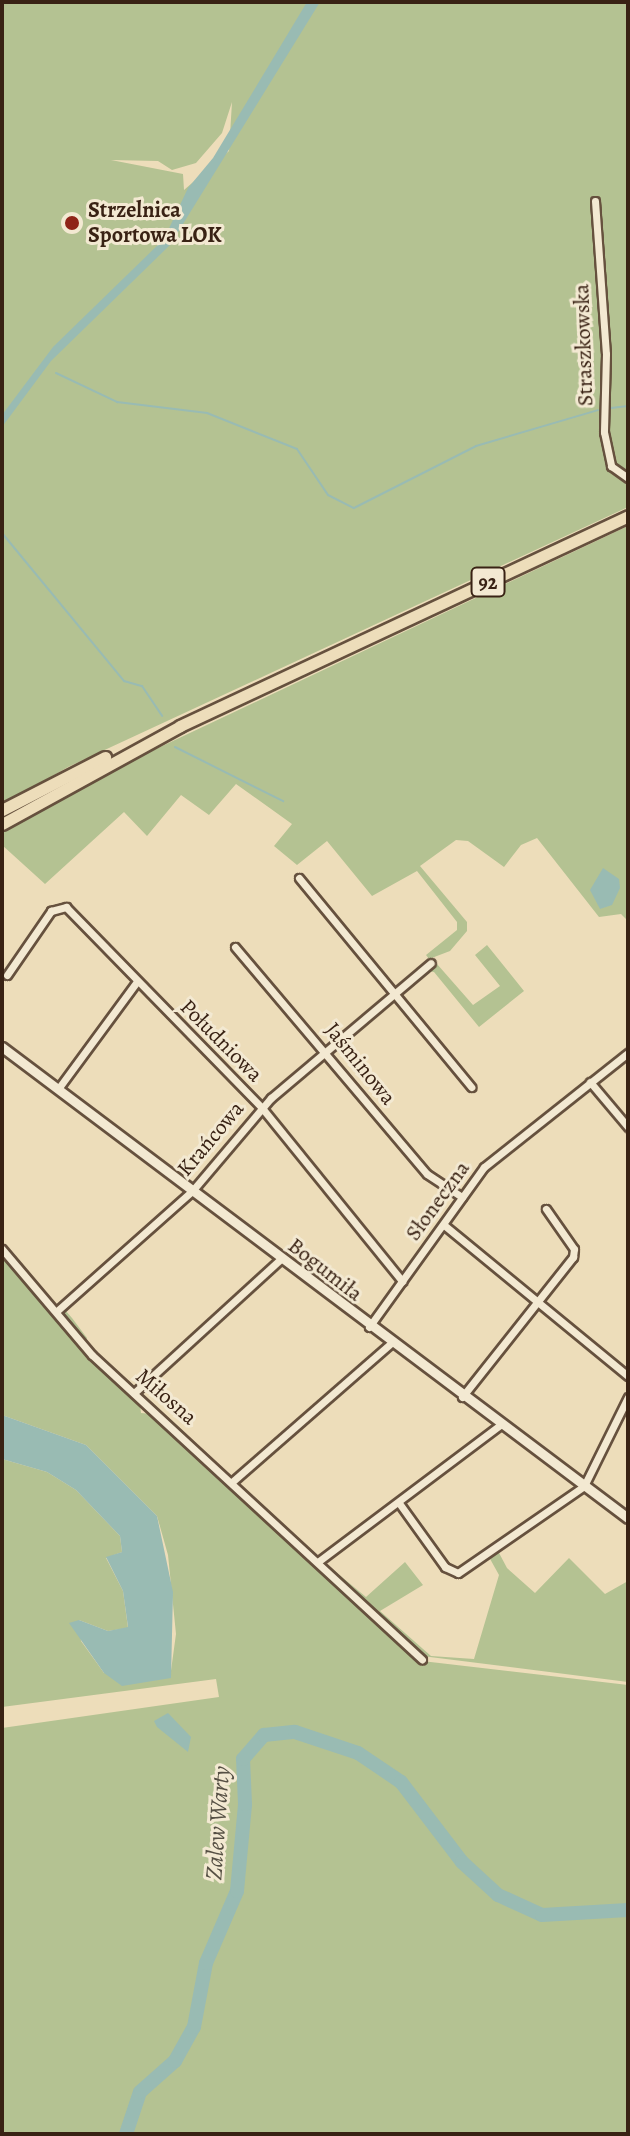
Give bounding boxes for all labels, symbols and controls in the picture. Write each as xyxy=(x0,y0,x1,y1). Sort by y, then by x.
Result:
place label: Strzelnica Sportowa LOK xyxy=(88,197,222,248)
marker: Strzelnica Sportowa LOK xyxy=(63,214,81,232)
street label: Straszkowska xyxy=(569,283,599,407)
road number: 92 xyxy=(470,566,506,598)
street label: Południowa xyxy=(174,994,268,1088)
street label: Jaśminowa xyxy=(319,1018,401,1110)
street label: Krańcowa xyxy=(172,1096,250,1182)
street label: Słoneczna xyxy=(400,1156,476,1246)
street label: Bogumiła xyxy=(282,1233,368,1307)
street label: Miłosna xyxy=(130,1363,202,1431)
water label: Zalew Warty xyxy=(200,1765,236,1881)

